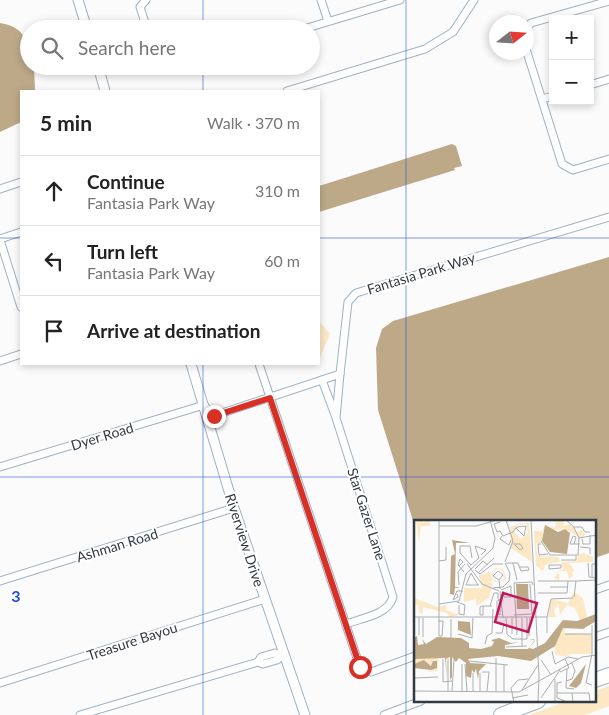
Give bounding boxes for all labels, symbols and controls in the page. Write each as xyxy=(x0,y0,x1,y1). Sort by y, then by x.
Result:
north arrow xyxy=(489,15,534,60)
map controls xyxy=(549,15,594,105)
button: + xyxy=(549,15,594,60)
search box xyxy=(20,20,320,75)
icon: search xyxy=(38,34,66,62)
text: Search here xyxy=(78,36,176,59)
button: − xyxy=(549,60,594,105)
text: 5 min xyxy=(40,110,92,135)
text: Walk · 370 m xyxy=(207,113,300,132)
text: Continue xyxy=(87,170,165,193)
icon: ahead xyxy=(40,177,68,205)
text: 310 m xyxy=(255,181,300,200)
text: Fantasia Park Way xyxy=(87,193,215,212)
text: Turn left xyxy=(87,240,158,263)
icon: left xyxy=(40,247,68,275)
street label: Fantasia Park Way xyxy=(365,248,478,298)
text: 60 m xyxy=(264,251,300,270)
text: Fantasia Park Way xyxy=(87,263,215,282)
icon: arrive xyxy=(40,317,68,345)
text: Arrive at destination xyxy=(87,319,260,342)
route end xyxy=(203,405,226,428)
street label: Dyer Road xyxy=(69,418,135,454)
street label: Star Gazer Lane xyxy=(344,466,390,562)
street label: Riverview Drive xyxy=(222,491,268,589)
inset map xyxy=(414,520,596,702)
street label: Ashman Road xyxy=(74,525,160,565)
text: 3 xyxy=(11,586,21,605)
street label: Treasure Bayou xyxy=(85,618,179,664)
route start xyxy=(349,656,372,679)

